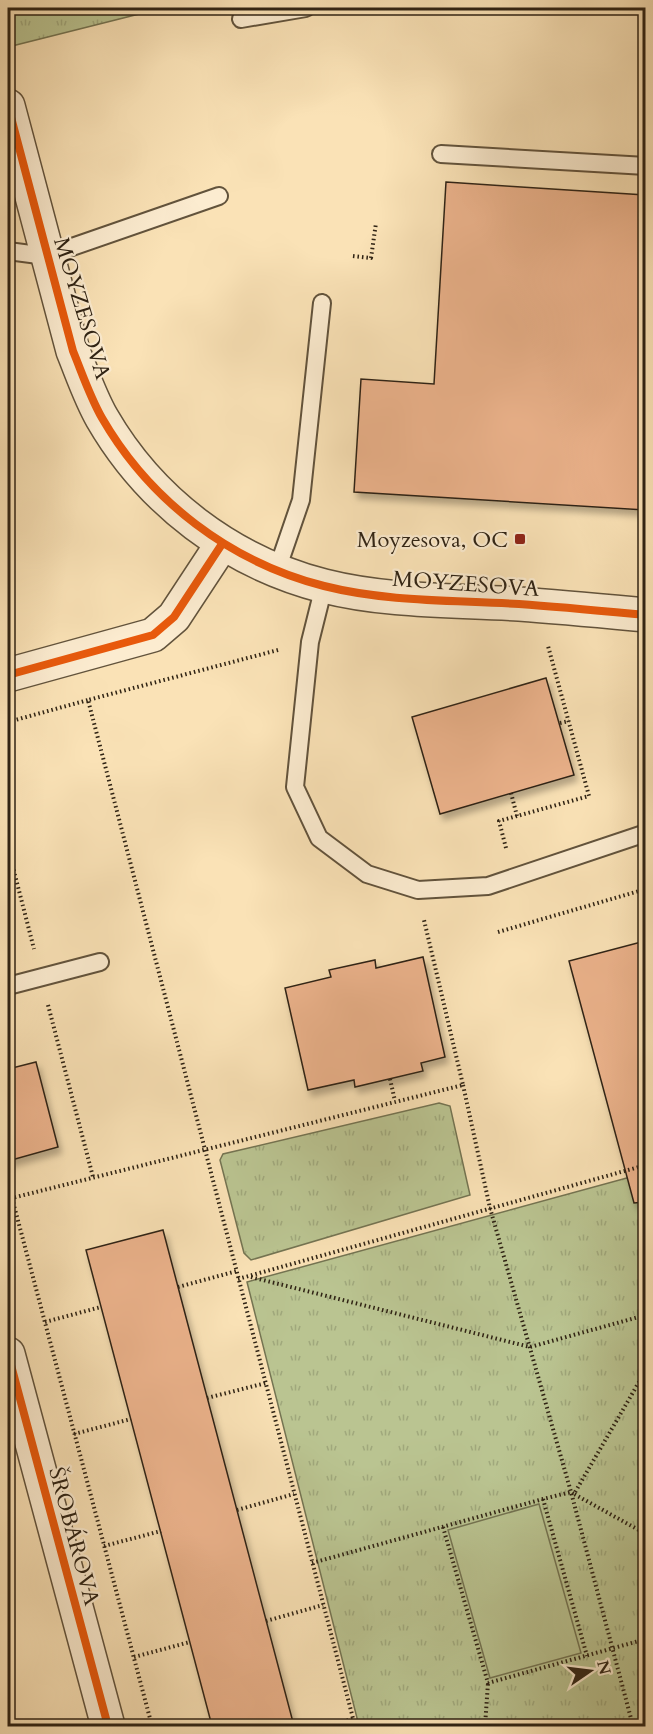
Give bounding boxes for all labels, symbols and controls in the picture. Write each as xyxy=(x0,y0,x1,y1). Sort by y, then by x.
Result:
street label: MOYZESOVA xyxy=(46,233,118,383)
place label: Moyzesova, OC xyxy=(357,525,508,555)
marker: Moyzesova, OC xyxy=(513,532,527,546)
street label: MOYZESOVA xyxy=(391,564,541,604)
street label: ŠROBÁROVA xyxy=(41,1464,107,1609)
north arrow xyxy=(560,1641,620,1701)
text: N xyxy=(591,1658,616,1677)

